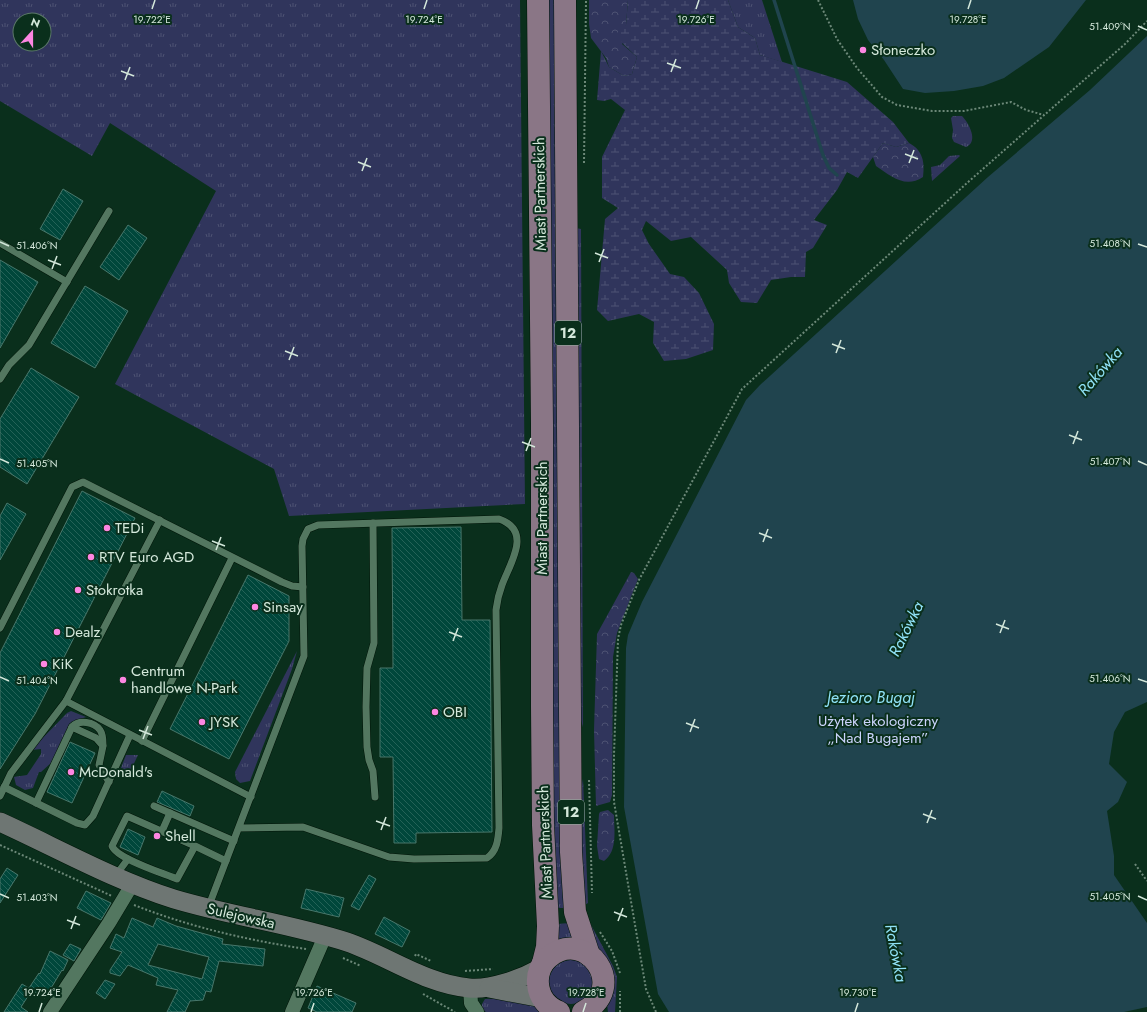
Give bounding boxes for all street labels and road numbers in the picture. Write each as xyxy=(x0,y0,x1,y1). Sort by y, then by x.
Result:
street label: Miast Partnerskich xyxy=(528,137,552,251)
road number: 12 xyxy=(555,321,581,345)
street label: Miast Partnerskich xyxy=(531,461,553,575)
street label: Miast Partnerskich xyxy=(532,785,558,899)
road number: 12 xyxy=(558,800,584,824)
street label: Sulejowska xyxy=(205,898,277,934)

